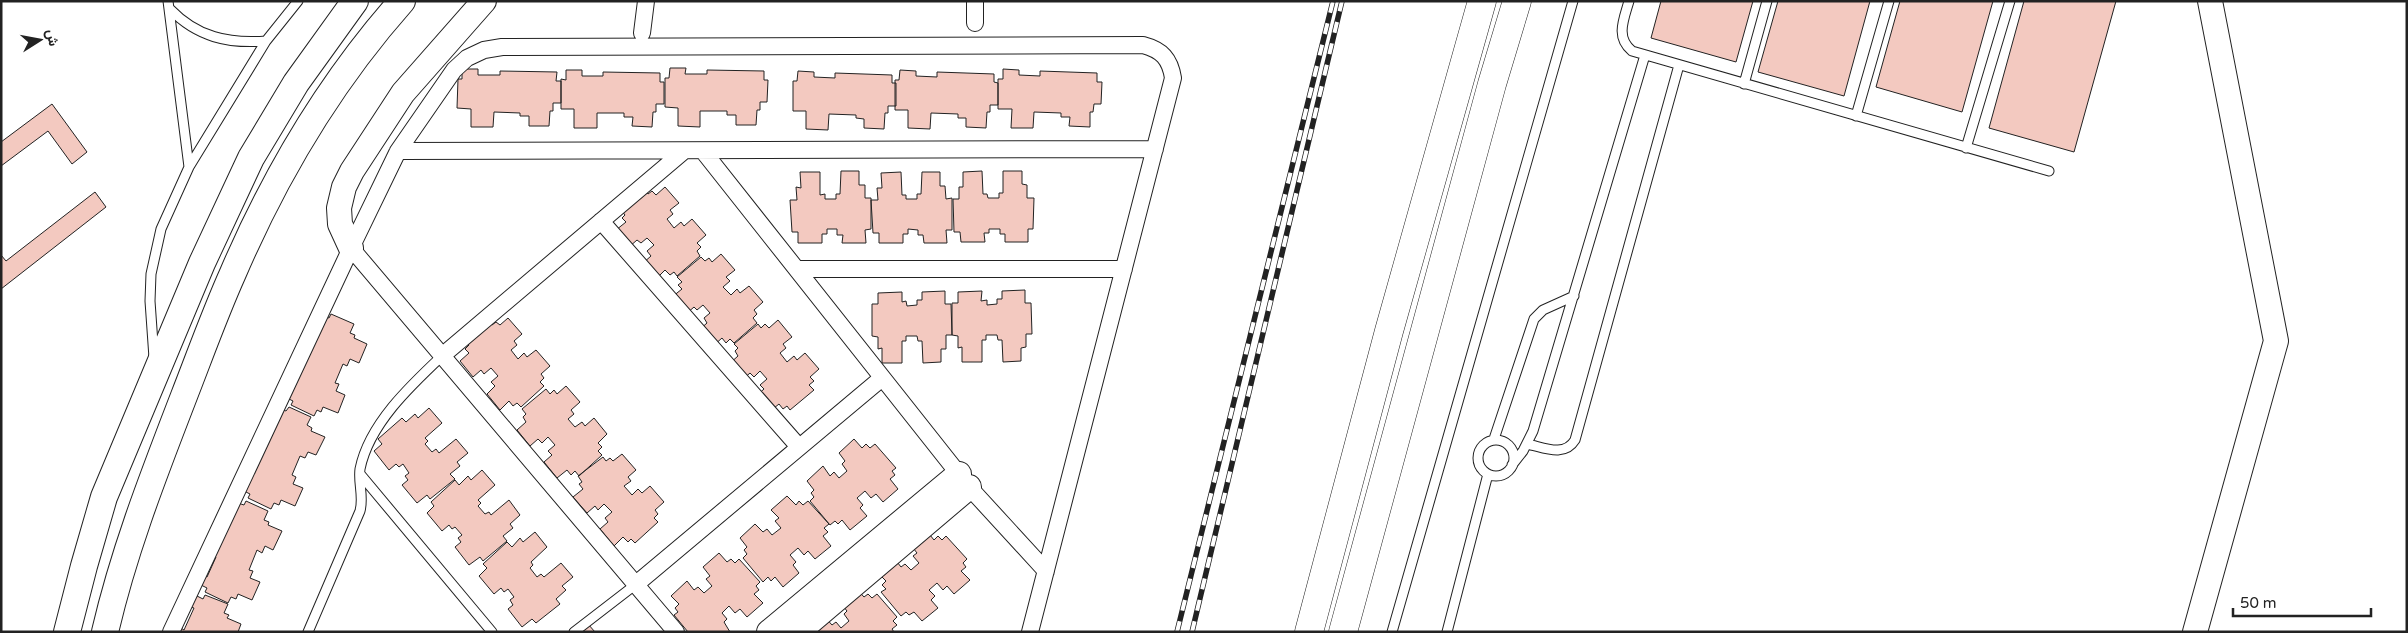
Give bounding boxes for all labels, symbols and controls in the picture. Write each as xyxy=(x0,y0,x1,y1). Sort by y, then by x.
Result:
north arrow xyxy=(15,15,65,65)
text: ش xyxy=(42,28,62,48)
scale bar xyxy=(2233,586,2370,618)
text: 50 m xyxy=(2240,594,2277,612)

